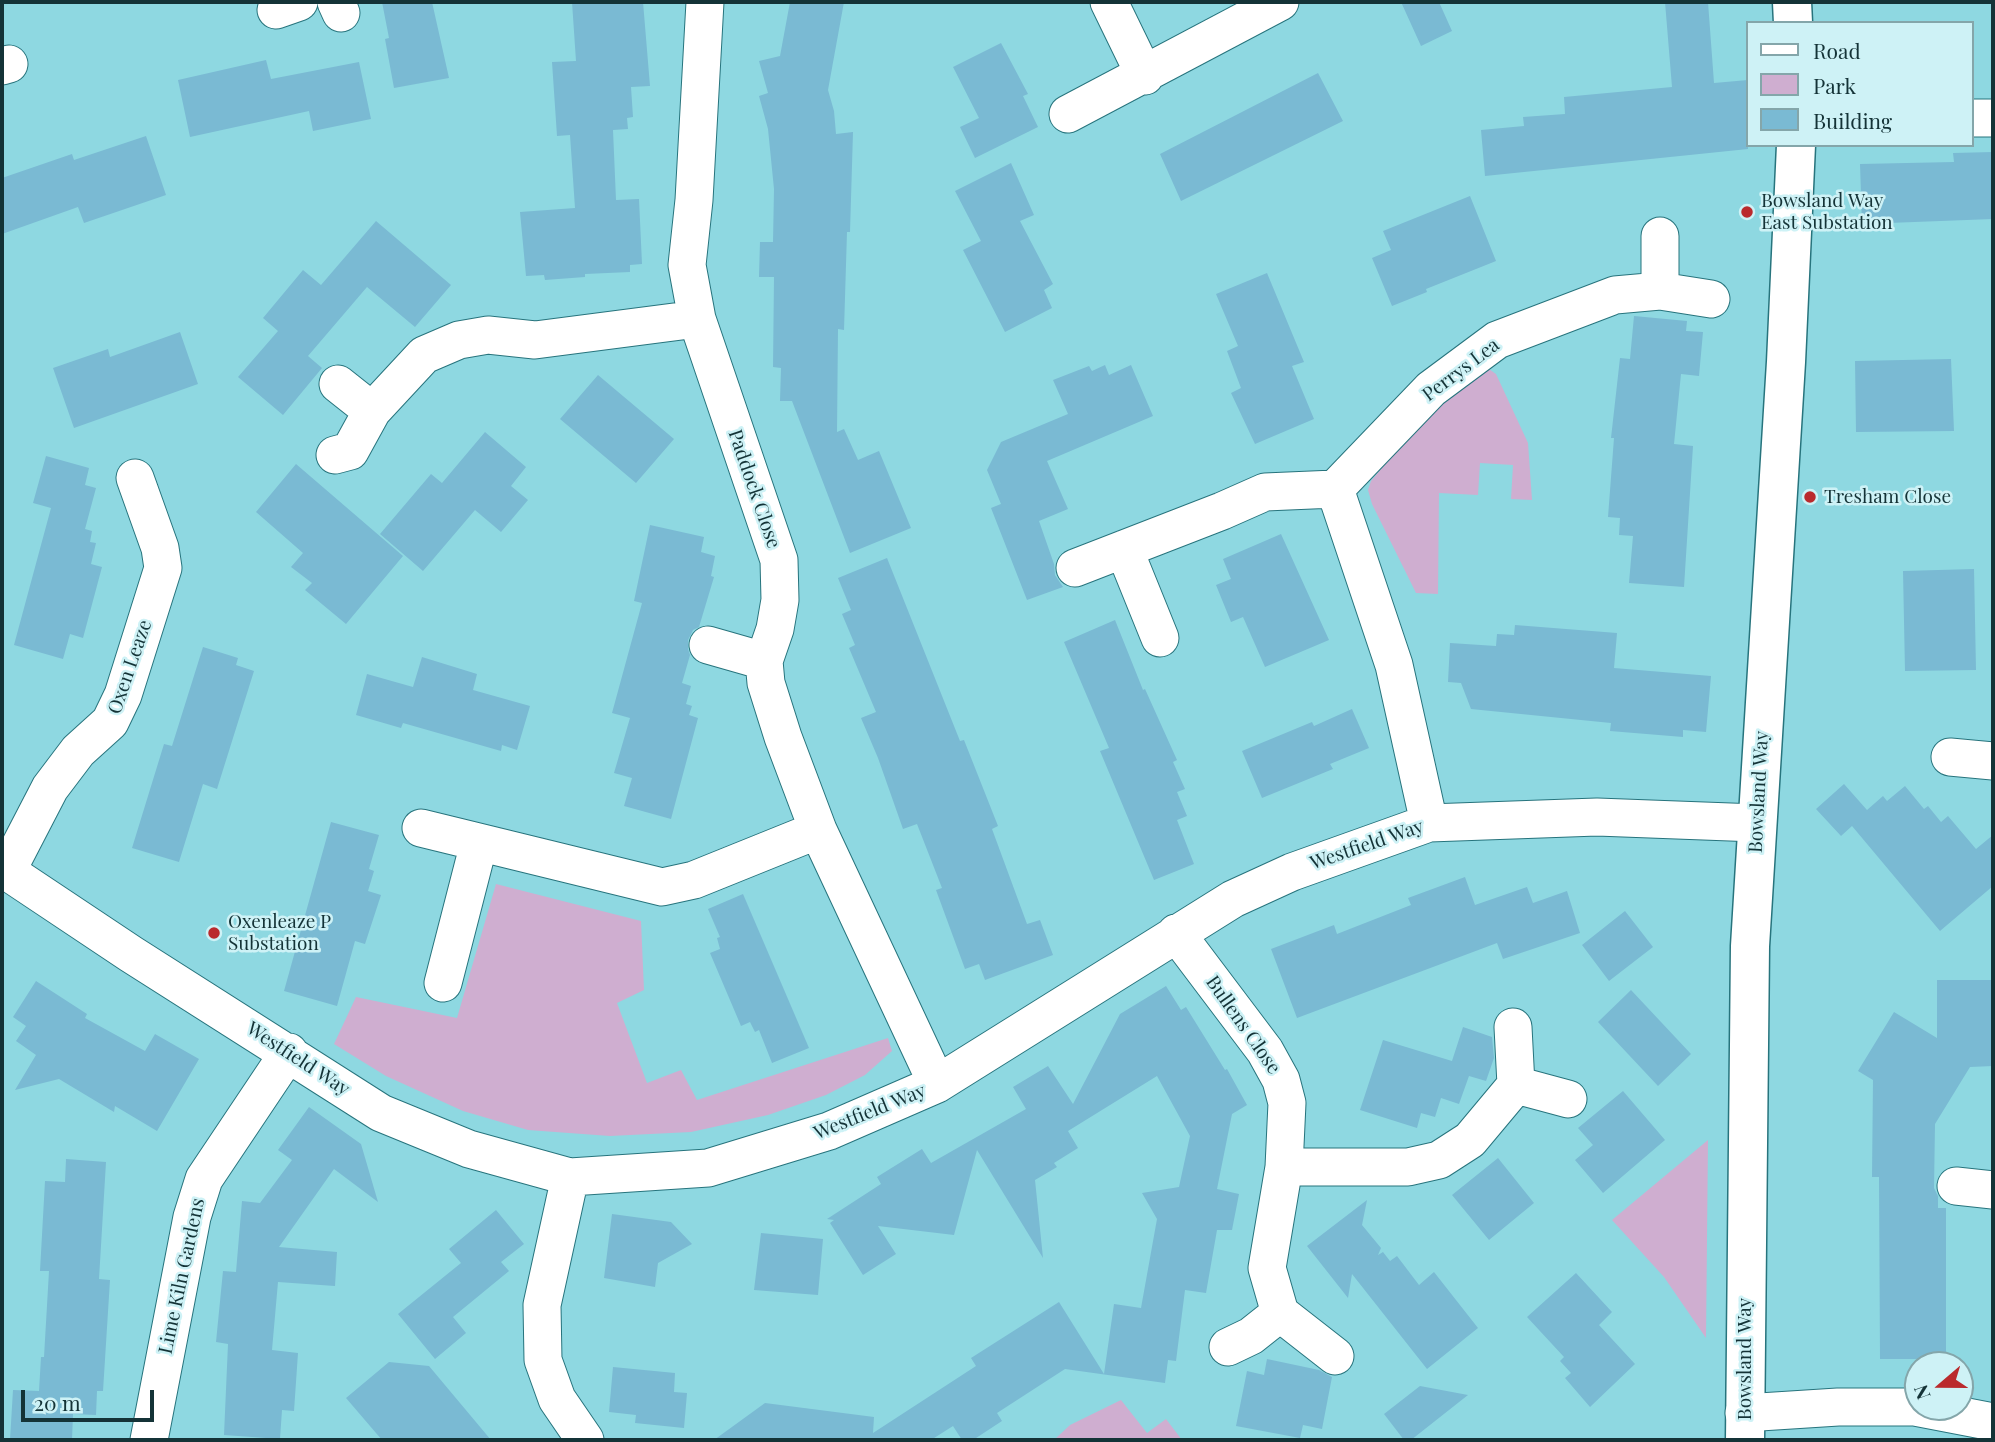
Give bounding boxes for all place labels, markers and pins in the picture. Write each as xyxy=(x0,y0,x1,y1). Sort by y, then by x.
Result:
place label: Bowsland Way East Substation xyxy=(1761,190,1893,234)
marker: Bowsland Way East Substation xyxy=(1739,204,1755,220)
place label: Tresham Close xyxy=(1824,486,1951,508)
marker: Tresham Close xyxy=(1802,489,1818,505)
place label: Oxenleaze P Substation xyxy=(228,911,331,955)
marker: Oxenleaze P Substation xyxy=(206,925,222,941)

